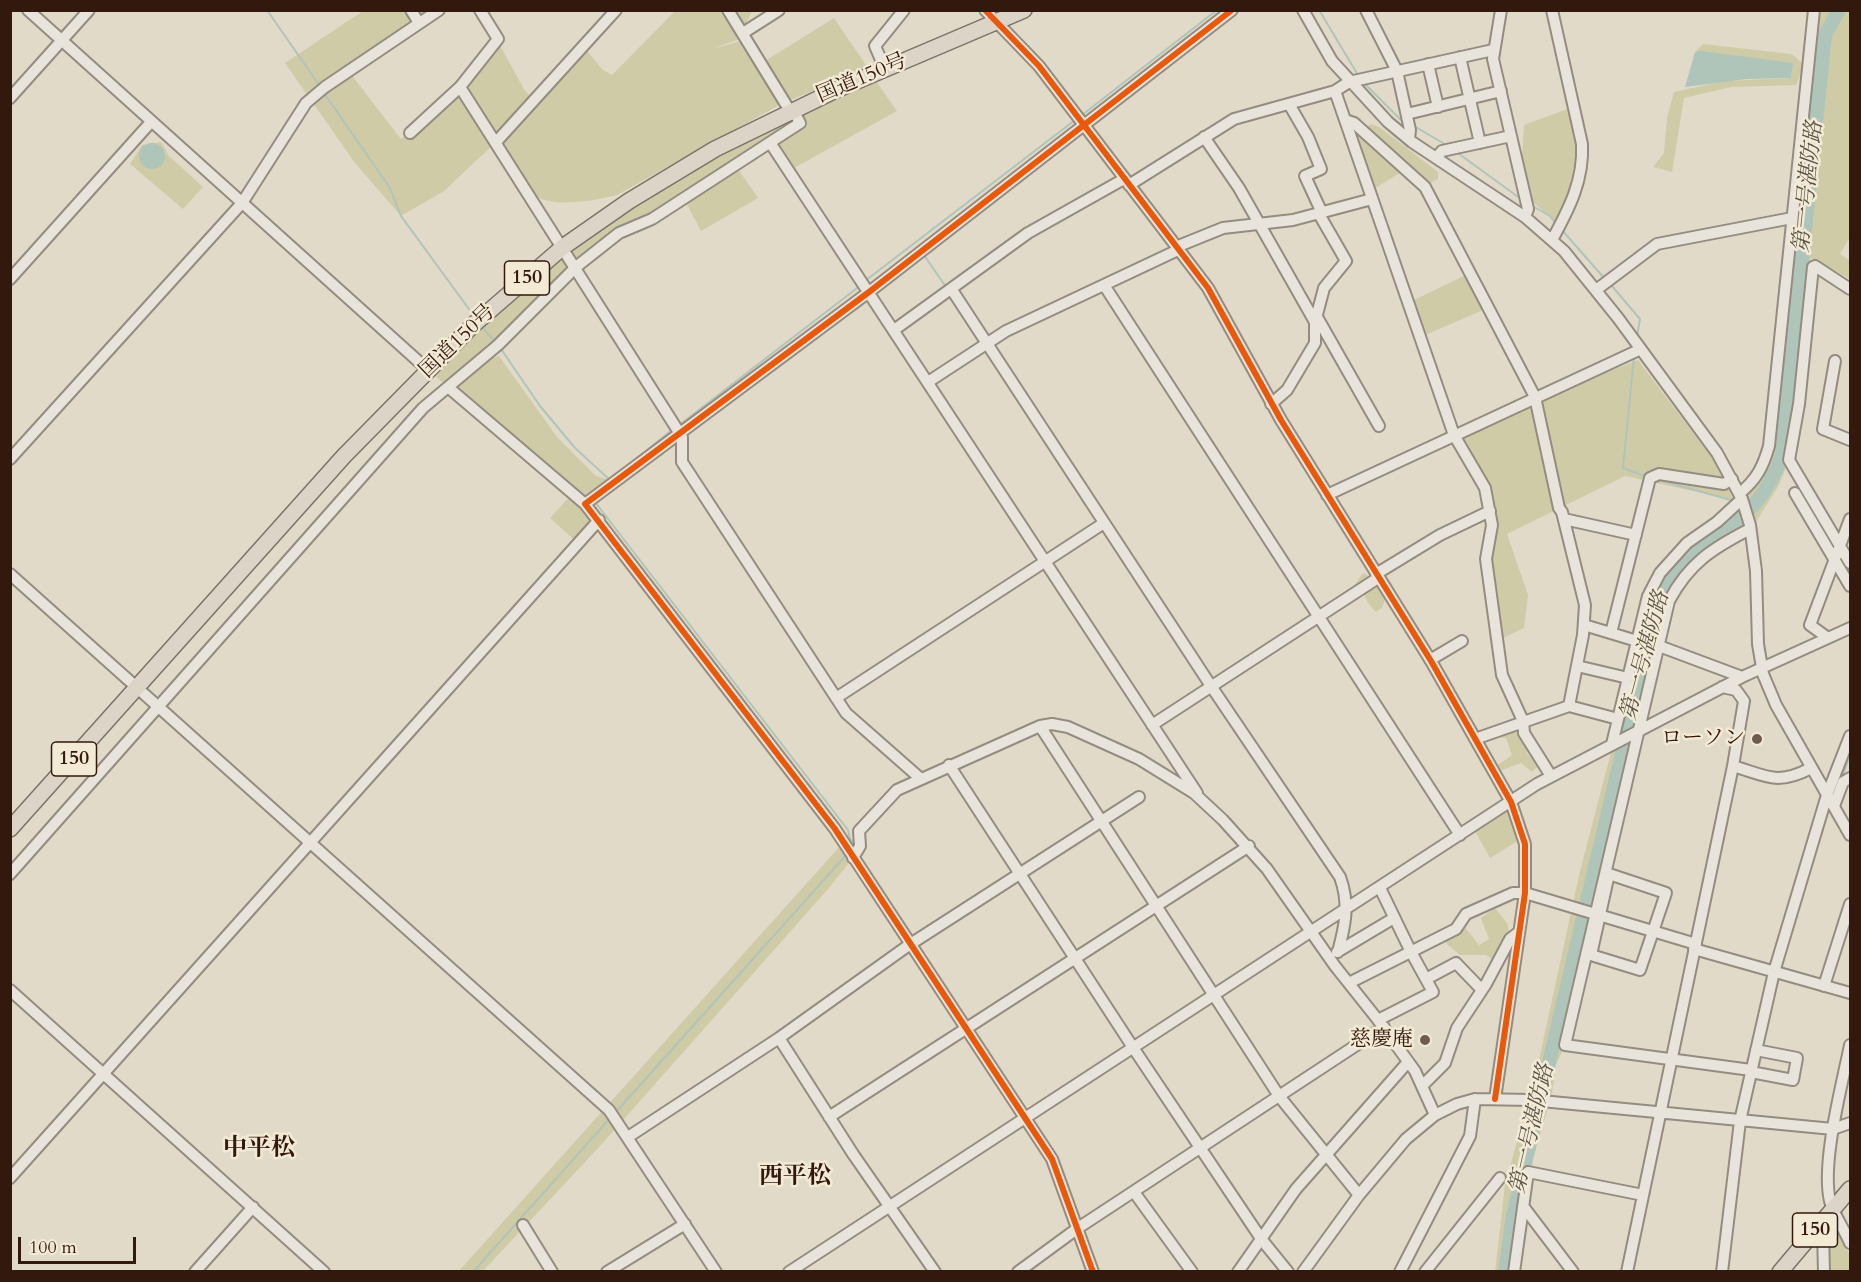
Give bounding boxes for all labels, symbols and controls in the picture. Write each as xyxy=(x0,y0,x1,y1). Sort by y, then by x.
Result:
street label: 国道150号 xyxy=(813,49,911,109)
water label: 第一号湛防路 xyxy=(1789,120,1829,254)
road number: 150 xyxy=(504,261,550,295)
street label: 国道150号 xyxy=(415,300,501,384)
water label: 第一号湛防路 xyxy=(1616,589,1676,723)
place label: ローソン xyxy=(1661,726,1745,752)
marker: ローソン xyxy=(1750,732,1764,746)
road number: 150 xyxy=(52,742,97,776)
place label: 慈慶庵 xyxy=(1350,1027,1413,1053)
marker: 慈慶庵 xyxy=(1418,1033,1432,1047)
water label: 第一号湛防路 xyxy=(1505,1062,1561,1196)
district label: 中平松 xyxy=(223,1135,295,1163)
district label: 西平松 xyxy=(759,1163,831,1191)
road number: 150 xyxy=(1792,1213,1838,1247)
scale bar xyxy=(21,1225,140,1263)
text: 100 m xyxy=(29,1235,77,1260)

